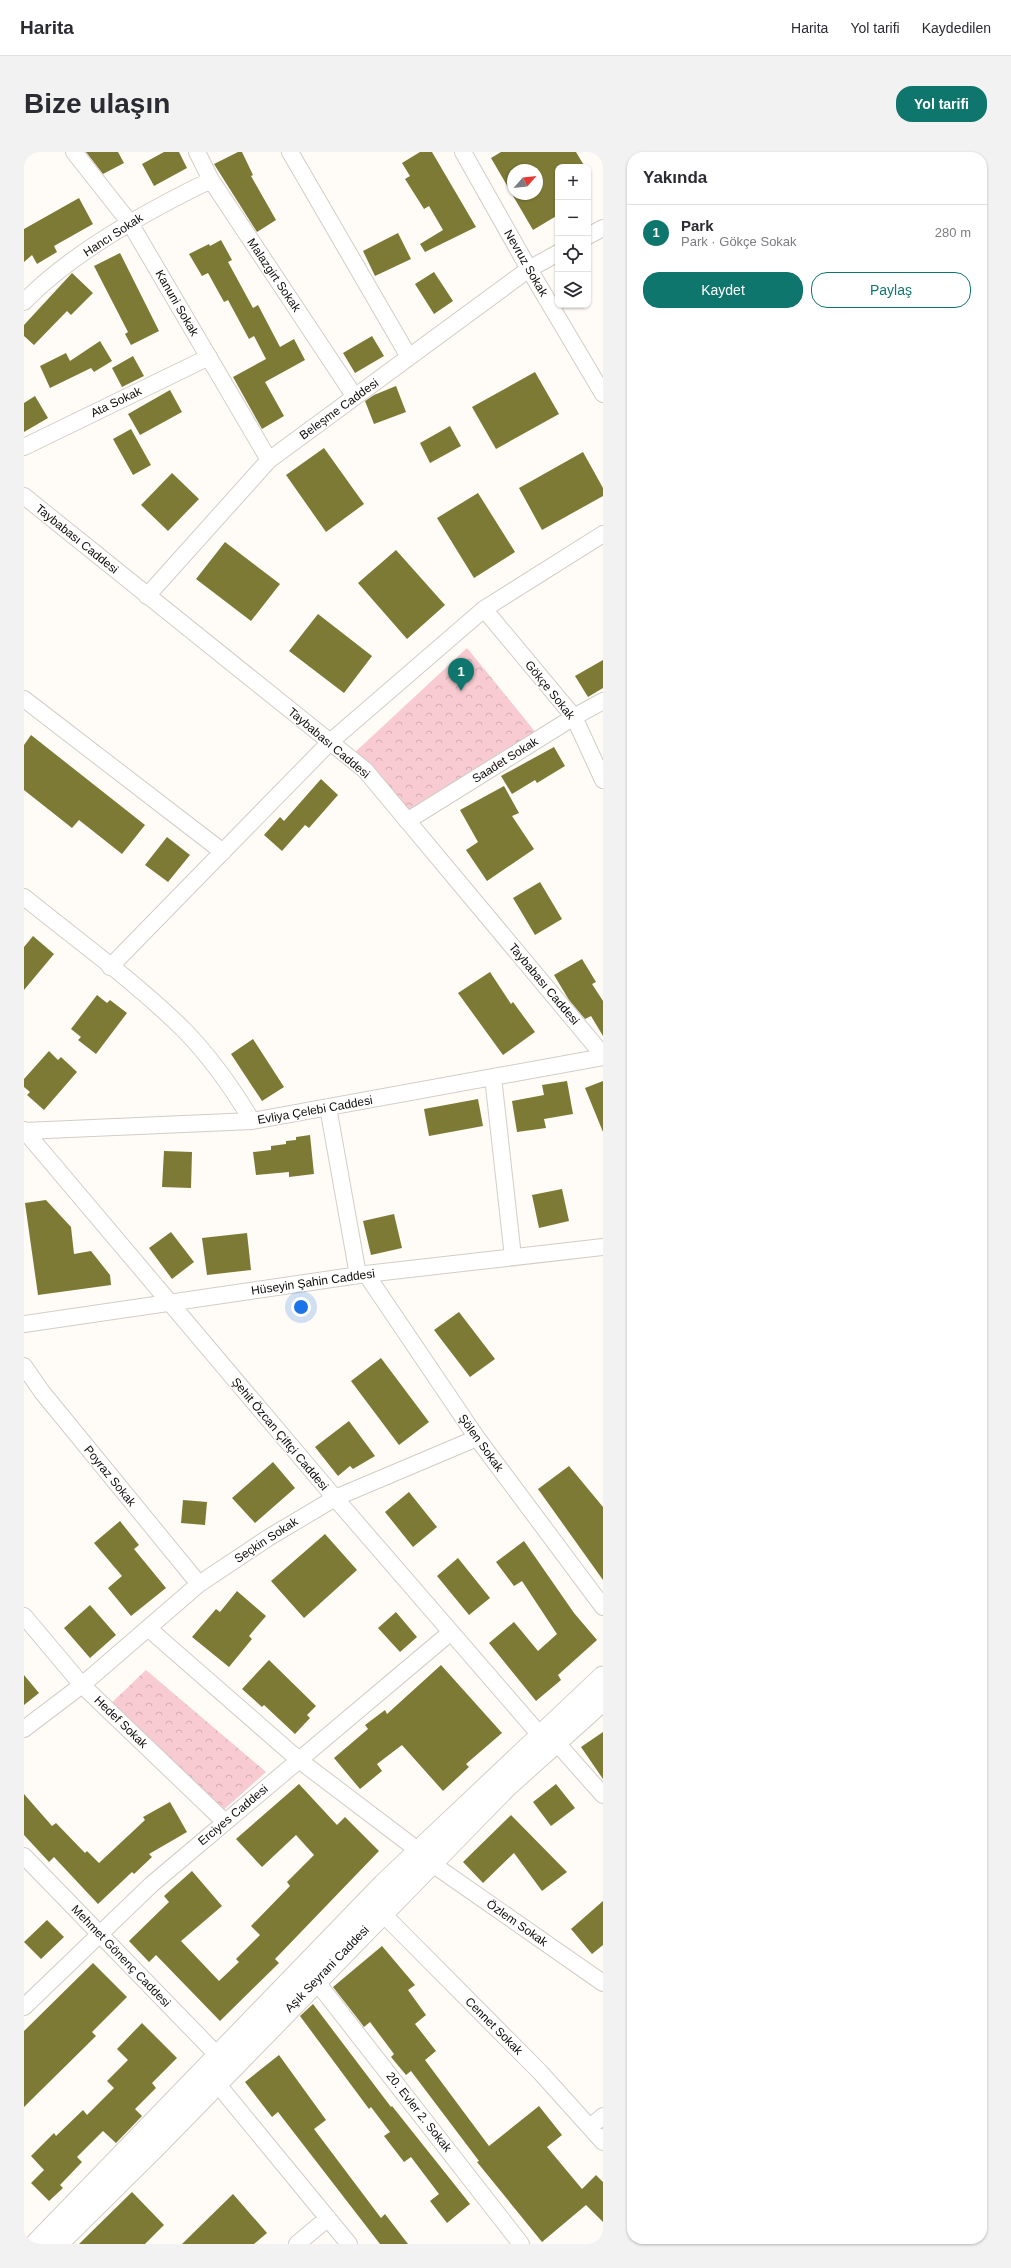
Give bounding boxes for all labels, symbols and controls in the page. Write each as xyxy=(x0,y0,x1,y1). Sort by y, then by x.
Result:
text: Harita xyxy=(20,17,74,38)
text: Harita xyxy=(791,20,828,36)
text: Yol tarifi xyxy=(850,20,900,36)
text: Kaydedilen xyxy=(922,20,991,36)
button: Yol tarifi xyxy=(896,86,987,122)
text: Bize ulaşın xyxy=(24,88,170,119)
north arrow xyxy=(507,164,543,200)
map controls xyxy=(555,164,591,308)
button: + xyxy=(555,164,591,200)
text: Yakında xyxy=(643,168,707,187)
button: − xyxy=(555,200,591,236)
street label: Hancı Sokak xyxy=(81,210,146,259)
text: Park xyxy=(681,217,714,234)
text: 1 xyxy=(652,225,660,240)
text: 280 m xyxy=(935,225,971,240)
street label: Nevruz Sokak xyxy=(501,227,551,300)
text: Park · Gökçe Sokak xyxy=(681,234,797,249)
street label: Malazgirt Sokak xyxy=(244,236,304,315)
button: locate xyxy=(555,236,591,272)
street label: Kanuni Sokak xyxy=(152,267,202,339)
button: layers xyxy=(555,272,591,308)
button: Kaydet xyxy=(643,272,803,308)
button: Paylaş xyxy=(811,272,971,308)
street label: Beleşme Caddesi xyxy=(297,376,381,442)
street label: Ata Sokak xyxy=(88,383,145,420)
street label: Taybabası Caddesi xyxy=(33,501,121,577)
pin: 1 xyxy=(448,658,474,691)
street label: Gökçe Sokak xyxy=(522,658,579,723)
street label: Taybabası Caddesi xyxy=(285,705,373,781)
street label: Saadet Sokak xyxy=(470,734,541,786)
street label: Taybabası Caddesi xyxy=(506,940,582,1028)
street label: Evliya Çelebi Caddesi xyxy=(256,1093,374,1127)
street label: Hüseyin Şahin Caddesi xyxy=(250,1266,376,1298)
your location xyxy=(291,1297,311,1317)
street label: Şehit Özcan Çiftçi Caddesi xyxy=(229,1375,331,1493)
street label: Şölen Sokak xyxy=(456,1412,507,1475)
street label: Poyraz Sokak xyxy=(81,1443,139,1510)
street label: Seçkin Sokak xyxy=(232,1514,301,1566)
street label: Hedef Sokak xyxy=(91,1693,151,1752)
street label: Erciyes Caddesi xyxy=(195,1782,271,1848)
street label: Özlem Sokak xyxy=(484,1897,551,1950)
street label: Mehmet Gönenç Caddesi xyxy=(69,1902,173,2010)
street label: Aşık Seyrani Caddesi xyxy=(282,1923,372,2015)
street label: Cennet Sokak xyxy=(462,1994,526,2058)
street label: 20. Evler 2. Sokak xyxy=(384,2069,455,2155)

